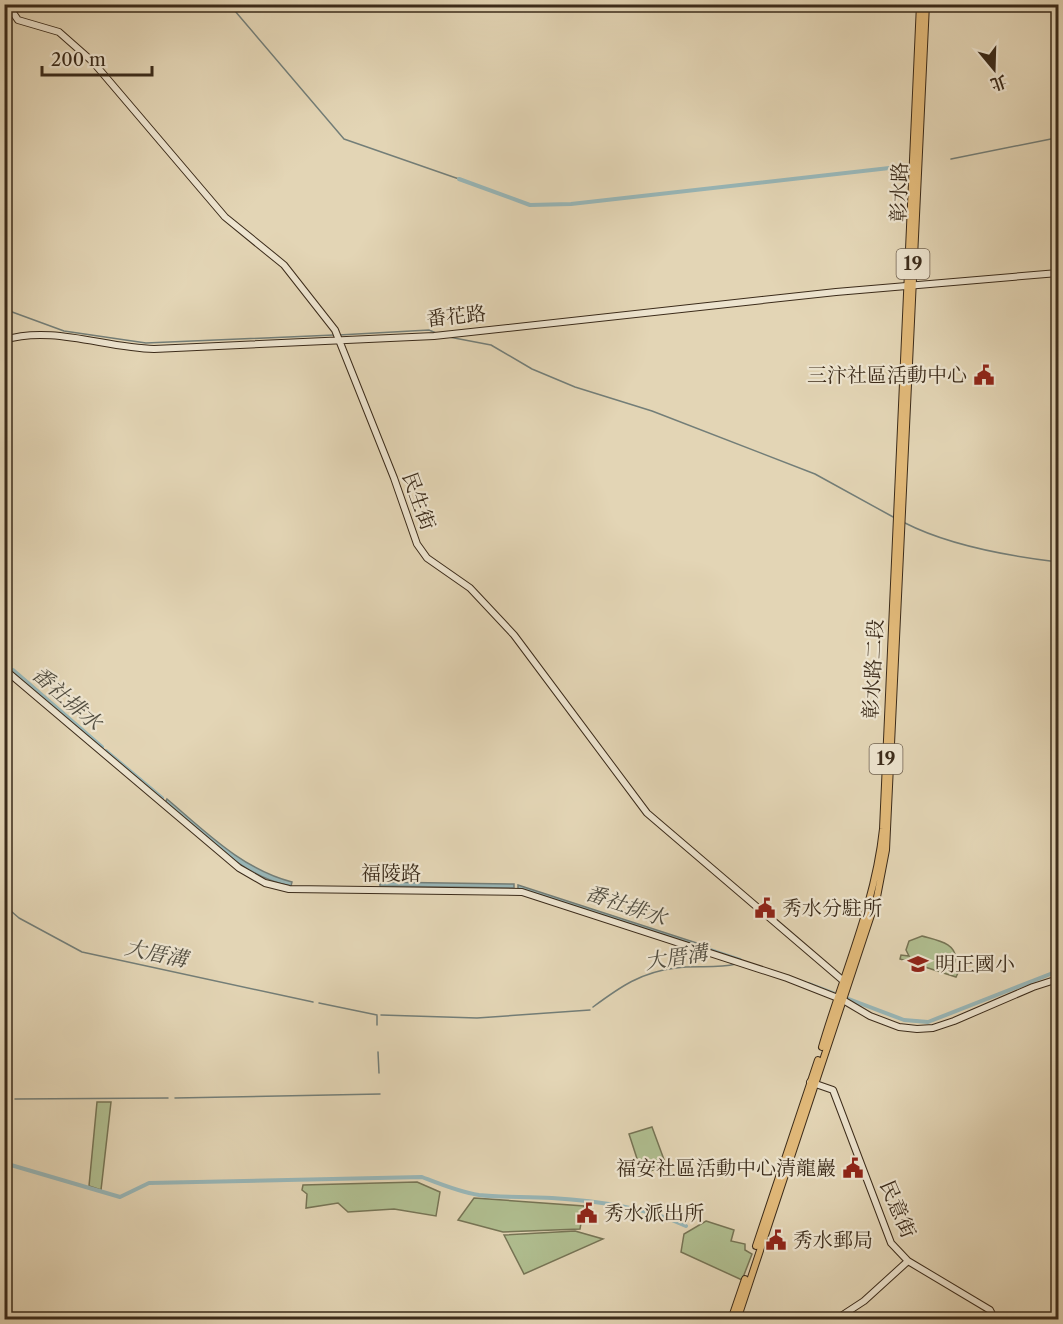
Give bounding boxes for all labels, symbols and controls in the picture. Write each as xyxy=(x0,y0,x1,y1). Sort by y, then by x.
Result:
scale bar xyxy=(42,39,152,77)
north arrow xyxy=(964,39,1024,99)
text: 200 m xyxy=(51,49,106,71)
text: 北 xyxy=(988,71,1010,95)
street label: 彰水路 xyxy=(886,162,912,222)
road number: 19 xyxy=(896,249,930,279)
street label: 番花路 xyxy=(425,301,487,331)
place label: 三汴社區活動中心 xyxy=(807,363,967,387)
public building icon: 三汴社區活動中心 xyxy=(972,363,996,387)
street label: 民生街 xyxy=(397,469,441,533)
street label: 彰水路二段 xyxy=(858,618,888,720)
water label: 番社排水 xyxy=(27,661,108,736)
road number: 19 xyxy=(870,744,902,774)
street label: 福陵路 xyxy=(361,861,421,885)
water label: 番社排水 xyxy=(582,880,672,931)
public building icon: 秀水分駐所 xyxy=(753,896,777,920)
place label: 秀水分駐所 xyxy=(782,896,882,920)
water label: 大厝溝 xyxy=(123,934,192,972)
water label: 大厝溝 xyxy=(643,939,712,974)
school or university icon: 明正國小 xyxy=(906,952,930,976)
place label: 明正國小 xyxy=(935,952,1015,976)
place label: 福安社區活動中心清龍巖 xyxy=(616,1156,836,1180)
public building icon: 福安社區活動中心清龍巖 xyxy=(841,1156,865,1180)
street label: 民意街 xyxy=(875,1177,921,1241)
public building icon: 秀水派出所 xyxy=(575,1201,599,1225)
place label: 秀水派出所 xyxy=(604,1201,704,1225)
public building icon: 秀水郵局 xyxy=(764,1228,788,1252)
place label: 秀水郵局 xyxy=(793,1228,873,1252)

